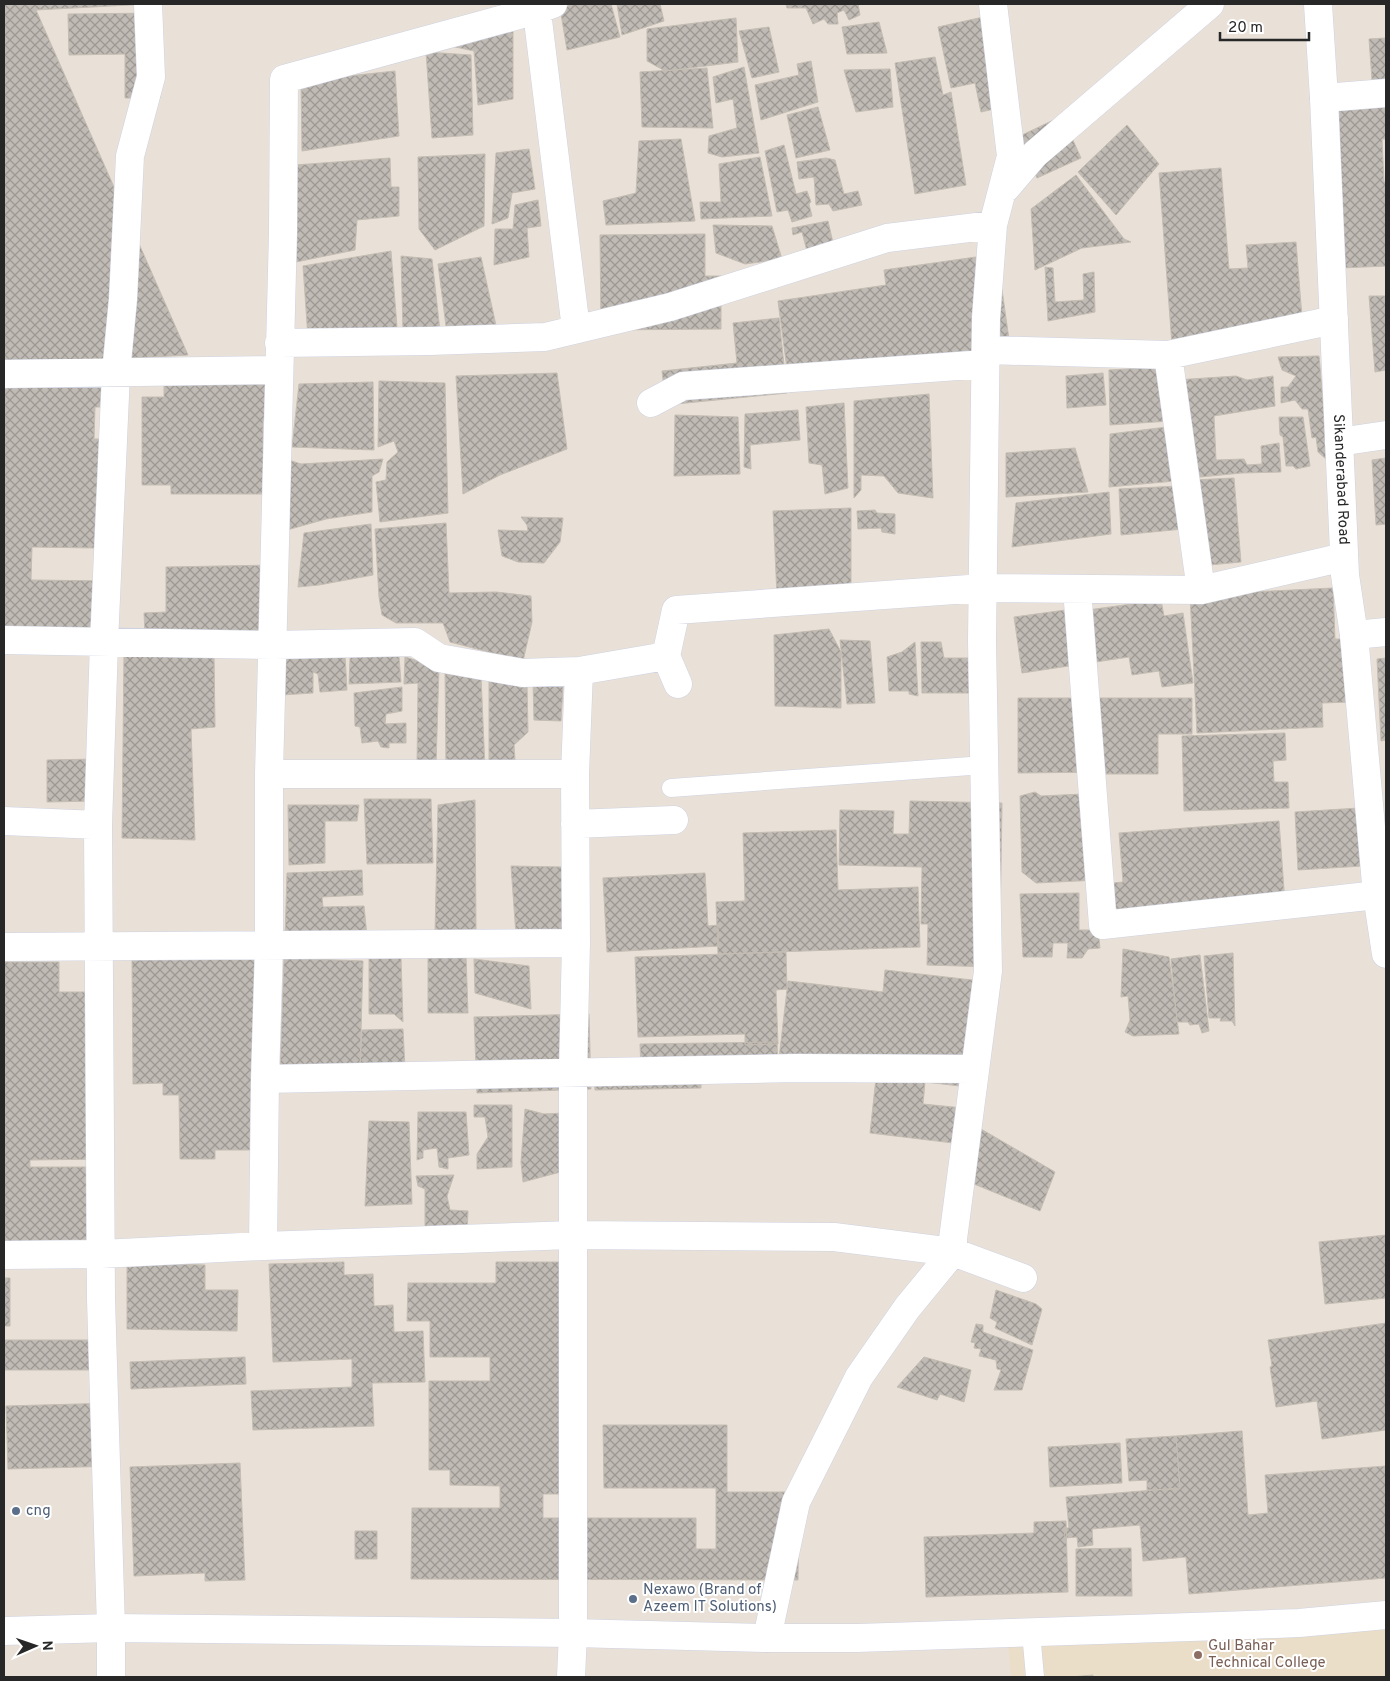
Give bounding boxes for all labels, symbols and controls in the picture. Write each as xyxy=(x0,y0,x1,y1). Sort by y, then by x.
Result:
scale bar xyxy=(1220,10,1309,42)
text: 20 m xyxy=(1228,19,1263,38)
street label: Sikanderabad Road xyxy=(1328,414,1353,545)
place label: cng xyxy=(26,1502,51,1521)
marker: cng xyxy=(10,1505,22,1517)
place label: Nexawo (Brand of Azeem IT Solutions) xyxy=(643,1581,777,1617)
marker: Nexawo (Brand of Azeem IT Solutions) xyxy=(627,1593,639,1605)
north arrow xyxy=(10,1621,60,1671)
place label: Gul Bahar Technical College xyxy=(1208,1637,1326,1673)
text: N xyxy=(38,1640,55,1651)
marker: Gul Bahar Technical College xyxy=(1192,1649,1204,1661)

